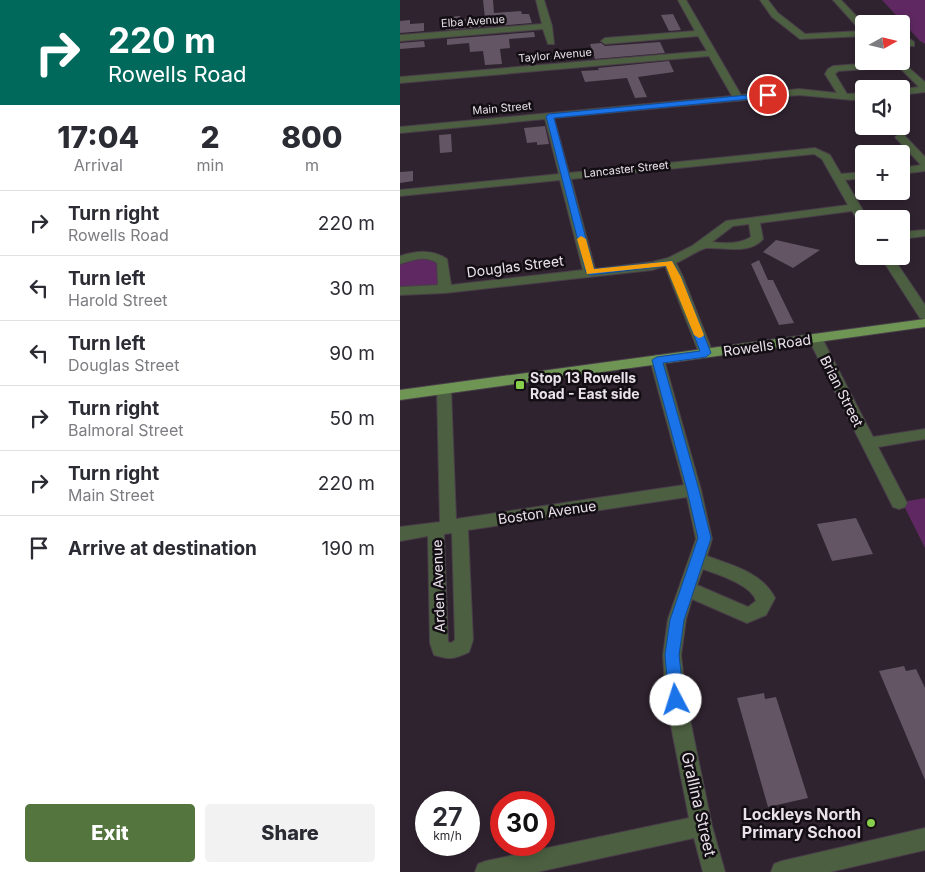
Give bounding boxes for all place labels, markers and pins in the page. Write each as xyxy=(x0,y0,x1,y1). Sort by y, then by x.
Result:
pin xyxy=(747,74,789,116)
place label: Stop 13 Rowells Road - East side xyxy=(530,369,640,402)
marker: Stop 13 Rowells Road - East side xyxy=(514,379,526,391)
place label: Lockleys North Primary School xyxy=(742,804,861,842)
marker: Lockleys North Primary School xyxy=(865,817,877,829)

